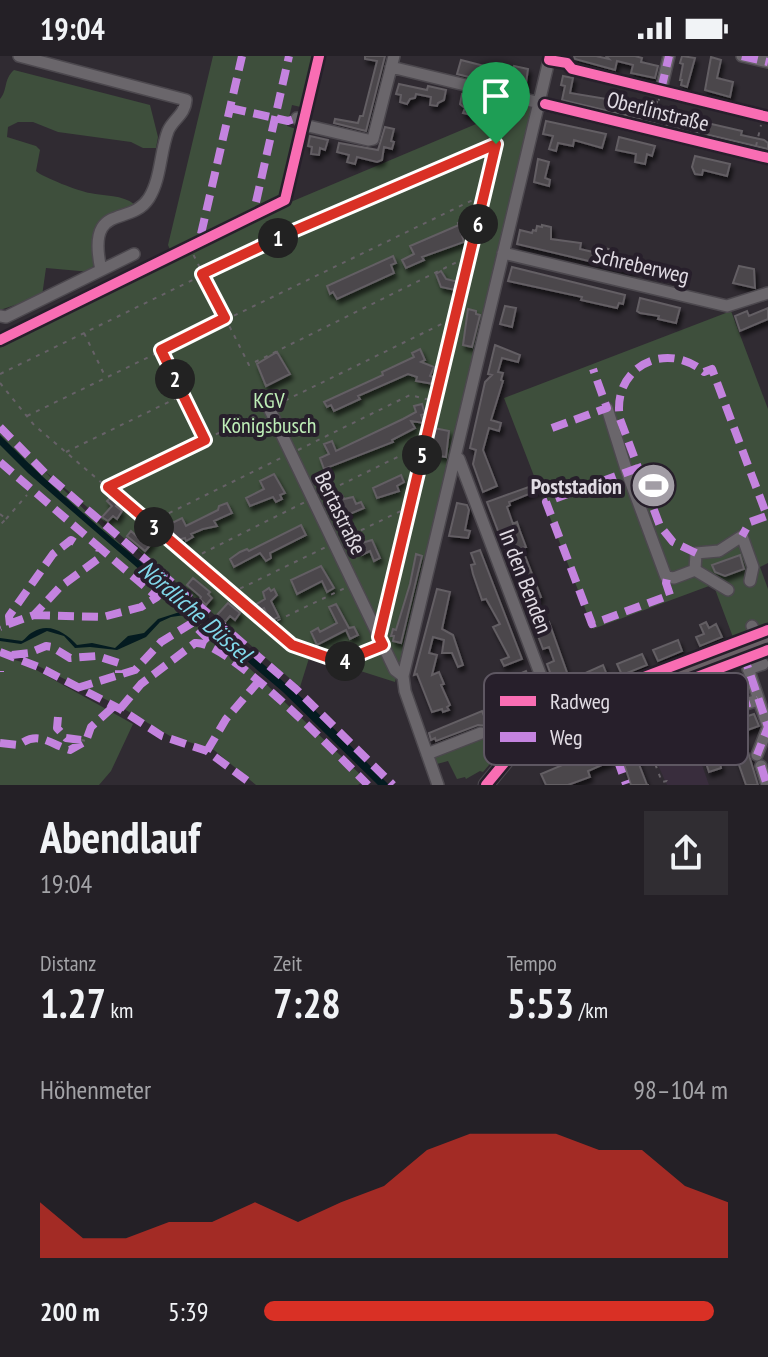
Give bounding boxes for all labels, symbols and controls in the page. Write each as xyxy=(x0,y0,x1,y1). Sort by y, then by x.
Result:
text: 19:04 xyxy=(40,9,105,48)
pin xyxy=(462,62,530,144)
icon: arrive xyxy=(474,74,518,118)
street label: Oberlinstraße xyxy=(604,85,712,137)
pin: 6 xyxy=(458,204,498,244)
text: 6 xyxy=(473,210,483,238)
pin: 1 xyxy=(258,218,298,258)
text: 1 xyxy=(273,224,283,252)
street label: Schreberweg xyxy=(590,240,692,290)
pin: 2 xyxy=(155,359,195,399)
text: 2 xyxy=(170,365,180,393)
park label: KGV Königsbusch xyxy=(222,386,316,439)
pin: 5 xyxy=(402,435,442,475)
text: 5 xyxy=(417,441,427,469)
sports icon: Poststadion xyxy=(629,462,677,510)
street label: Bertastraße xyxy=(309,467,373,559)
place label: Poststadion xyxy=(531,472,622,500)
pin: 3 xyxy=(134,507,174,547)
text: 3 xyxy=(149,513,159,541)
street label: In den Benden xyxy=(493,525,559,637)
water label: Nördliche Düssel xyxy=(132,553,260,670)
pin: 4 xyxy=(325,641,365,681)
text: 4 xyxy=(340,647,350,675)
legend xyxy=(484,673,748,765)
text: Radweg xyxy=(550,687,610,715)
text: Weg xyxy=(550,723,582,751)
text: Abendlauf xyxy=(40,808,200,865)
button: share xyxy=(644,811,728,895)
text: 19:04 xyxy=(40,867,92,900)
text: Distanz xyxy=(40,949,96,977)
text: Zeit xyxy=(273,949,302,977)
text: Tempo xyxy=(507,949,557,977)
text: 1.27 xyxy=(40,977,106,1029)
text: 7:28 xyxy=(273,977,341,1029)
text: 5:53 xyxy=(507,977,574,1029)
text: km xyxy=(106,996,133,1024)
text: /km xyxy=(574,996,608,1024)
text: Höhenmeter xyxy=(40,1073,151,1106)
text: 98–104 m xyxy=(633,1073,728,1106)
text: 200 m xyxy=(40,1295,100,1328)
text: 5:39 xyxy=(168,1295,208,1328)

